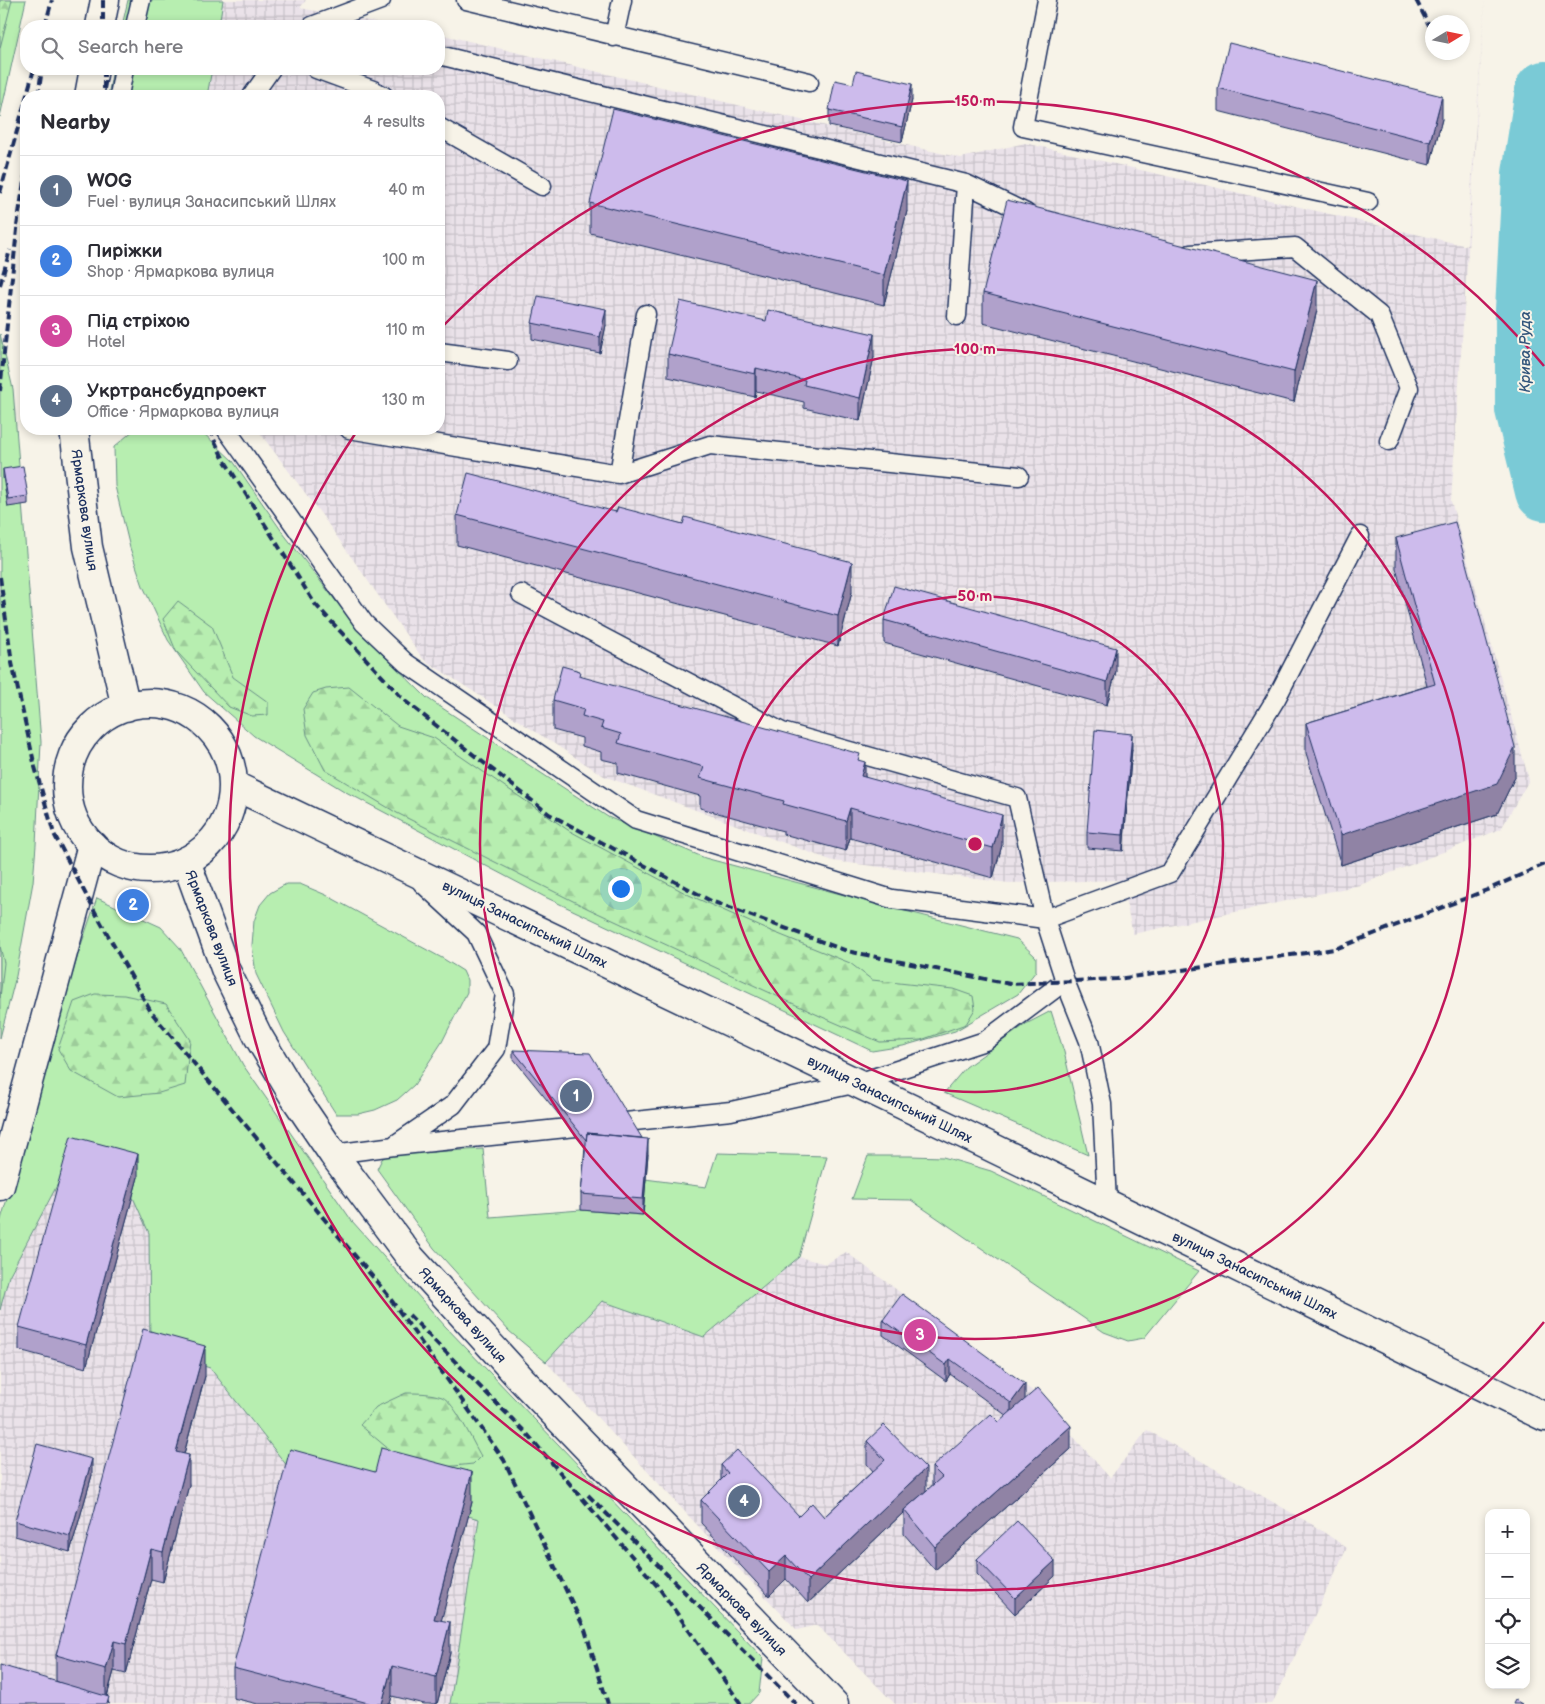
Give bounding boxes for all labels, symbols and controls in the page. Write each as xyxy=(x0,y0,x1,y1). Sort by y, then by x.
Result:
north arrow xyxy=(1425,15,1470,60)
search box xyxy=(20,20,445,75)
icon: search xyxy=(38,34,66,62)
text: Search here xyxy=(78,36,183,59)
text: 150 m xyxy=(954,92,996,111)
text: Nearby xyxy=(40,110,110,135)
text: 4 results xyxy=(363,113,425,132)
text: WOG xyxy=(87,170,132,193)
text: 1 xyxy=(53,181,59,200)
text: 40 m xyxy=(388,181,425,200)
text: Fuel · вулиця Занасипський Шлях xyxy=(87,193,336,212)
text: Пиріжки xyxy=(87,240,162,263)
text: 2 xyxy=(51,251,61,270)
text: 100 m xyxy=(382,251,425,270)
text: Shop · Ярмаркова вулиця xyxy=(87,263,274,282)
text: Під стріхою xyxy=(87,310,190,333)
water label: Крива Руда xyxy=(1516,311,1535,393)
text: 3 xyxy=(51,321,61,340)
text: 110 m xyxy=(386,321,425,340)
text: Hotel xyxy=(87,333,125,352)
text: 100 m xyxy=(954,340,996,359)
text: Укртрансбудпроект xyxy=(87,380,266,403)
text: 4 xyxy=(51,391,61,410)
text: 130 m xyxy=(382,391,425,410)
text: Office · Ярмаркова вулиця xyxy=(87,403,279,422)
street label: Ярмаркова вулиця xyxy=(68,448,101,572)
text: 50 m xyxy=(958,587,993,606)
centre of rings xyxy=(966,835,984,853)
street label: Ярмаркова вулиця xyxy=(182,868,242,989)
your location xyxy=(608,876,634,902)
street label: вулиця Занасипський Шлях xyxy=(440,877,611,972)
pin: 2 xyxy=(117,886,149,924)
street label: вулиця Занасипський Шлях xyxy=(805,1052,976,1147)
pin: 1 xyxy=(560,1077,592,1115)
street label: вулиця Занасипський Шлях xyxy=(1170,1228,1341,1323)
street label: Ярмаркова вулиця xyxy=(415,1264,510,1367)
pin: 3 xyxy=(904,1316,936,1354)
pin: 4 xyxy=(728,1482,760,1520)
map controls xyxy=(1485,1509,1530,1689)
button: + xyxy=(1485,1509,1530,1554)
button: − xyxy=(1485,1554,1530,1599)
street label: Ярмаркова вулиця xyxy=(693,1559,790,1659)
button: locate xyxy=(1485,1599,1530,1644)
button: layers xyxy=(1485,1644,1530,1689)

